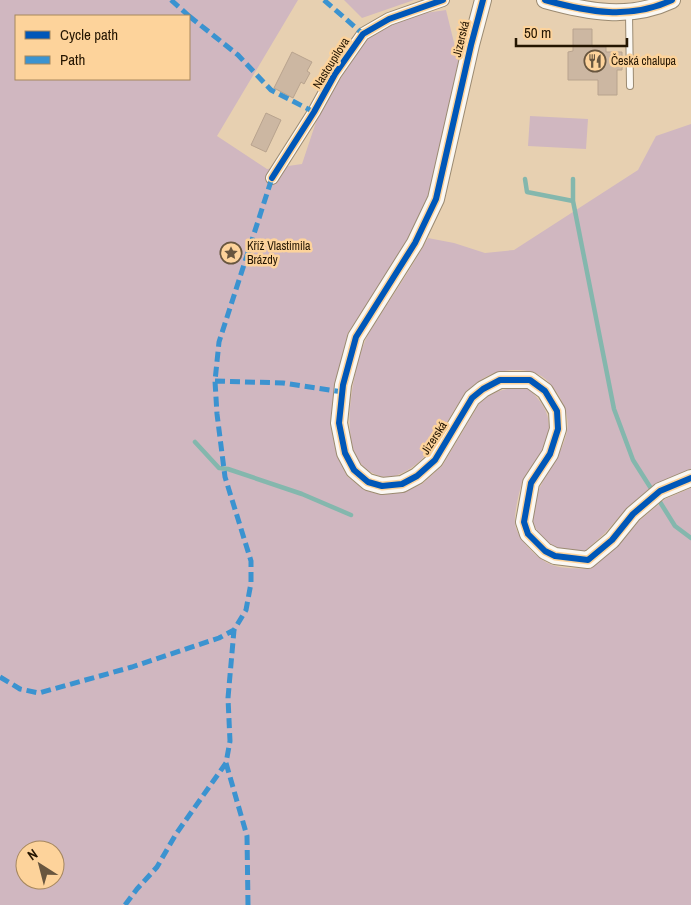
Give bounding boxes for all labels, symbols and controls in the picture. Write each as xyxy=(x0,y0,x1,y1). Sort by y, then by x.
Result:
legend xyxy=(15,15,190,80)
scale bar xyxy=(516,15,627,47)
street label: Jizerská xyxy=(449,19,473,59)
text: 50 m xyxy=(524,22,551,43)
text: Cycle path xyxy=(60,24,118,45)
street label: Nastoupilova xyxy=(309,34,353,92)
text: Path xyxy=(60,49,85,70)
restaurant icon: Česká chalupa xyxy=(583,49,607,73)
place label: Česká chalupa xyxy=(611,53,677,69)
place label: Kříž Vlastimila Brázdy xyxy=(247,238,311,268)
place icon: Kříž Vlastimila Brázdy xyxy=(219,241,243,265)
street label: Jizerská xyxy=(417,418,451,458)
north arrow xyxy=(15,840,65,890)
text: N xyxy=(24,845,41,864)

